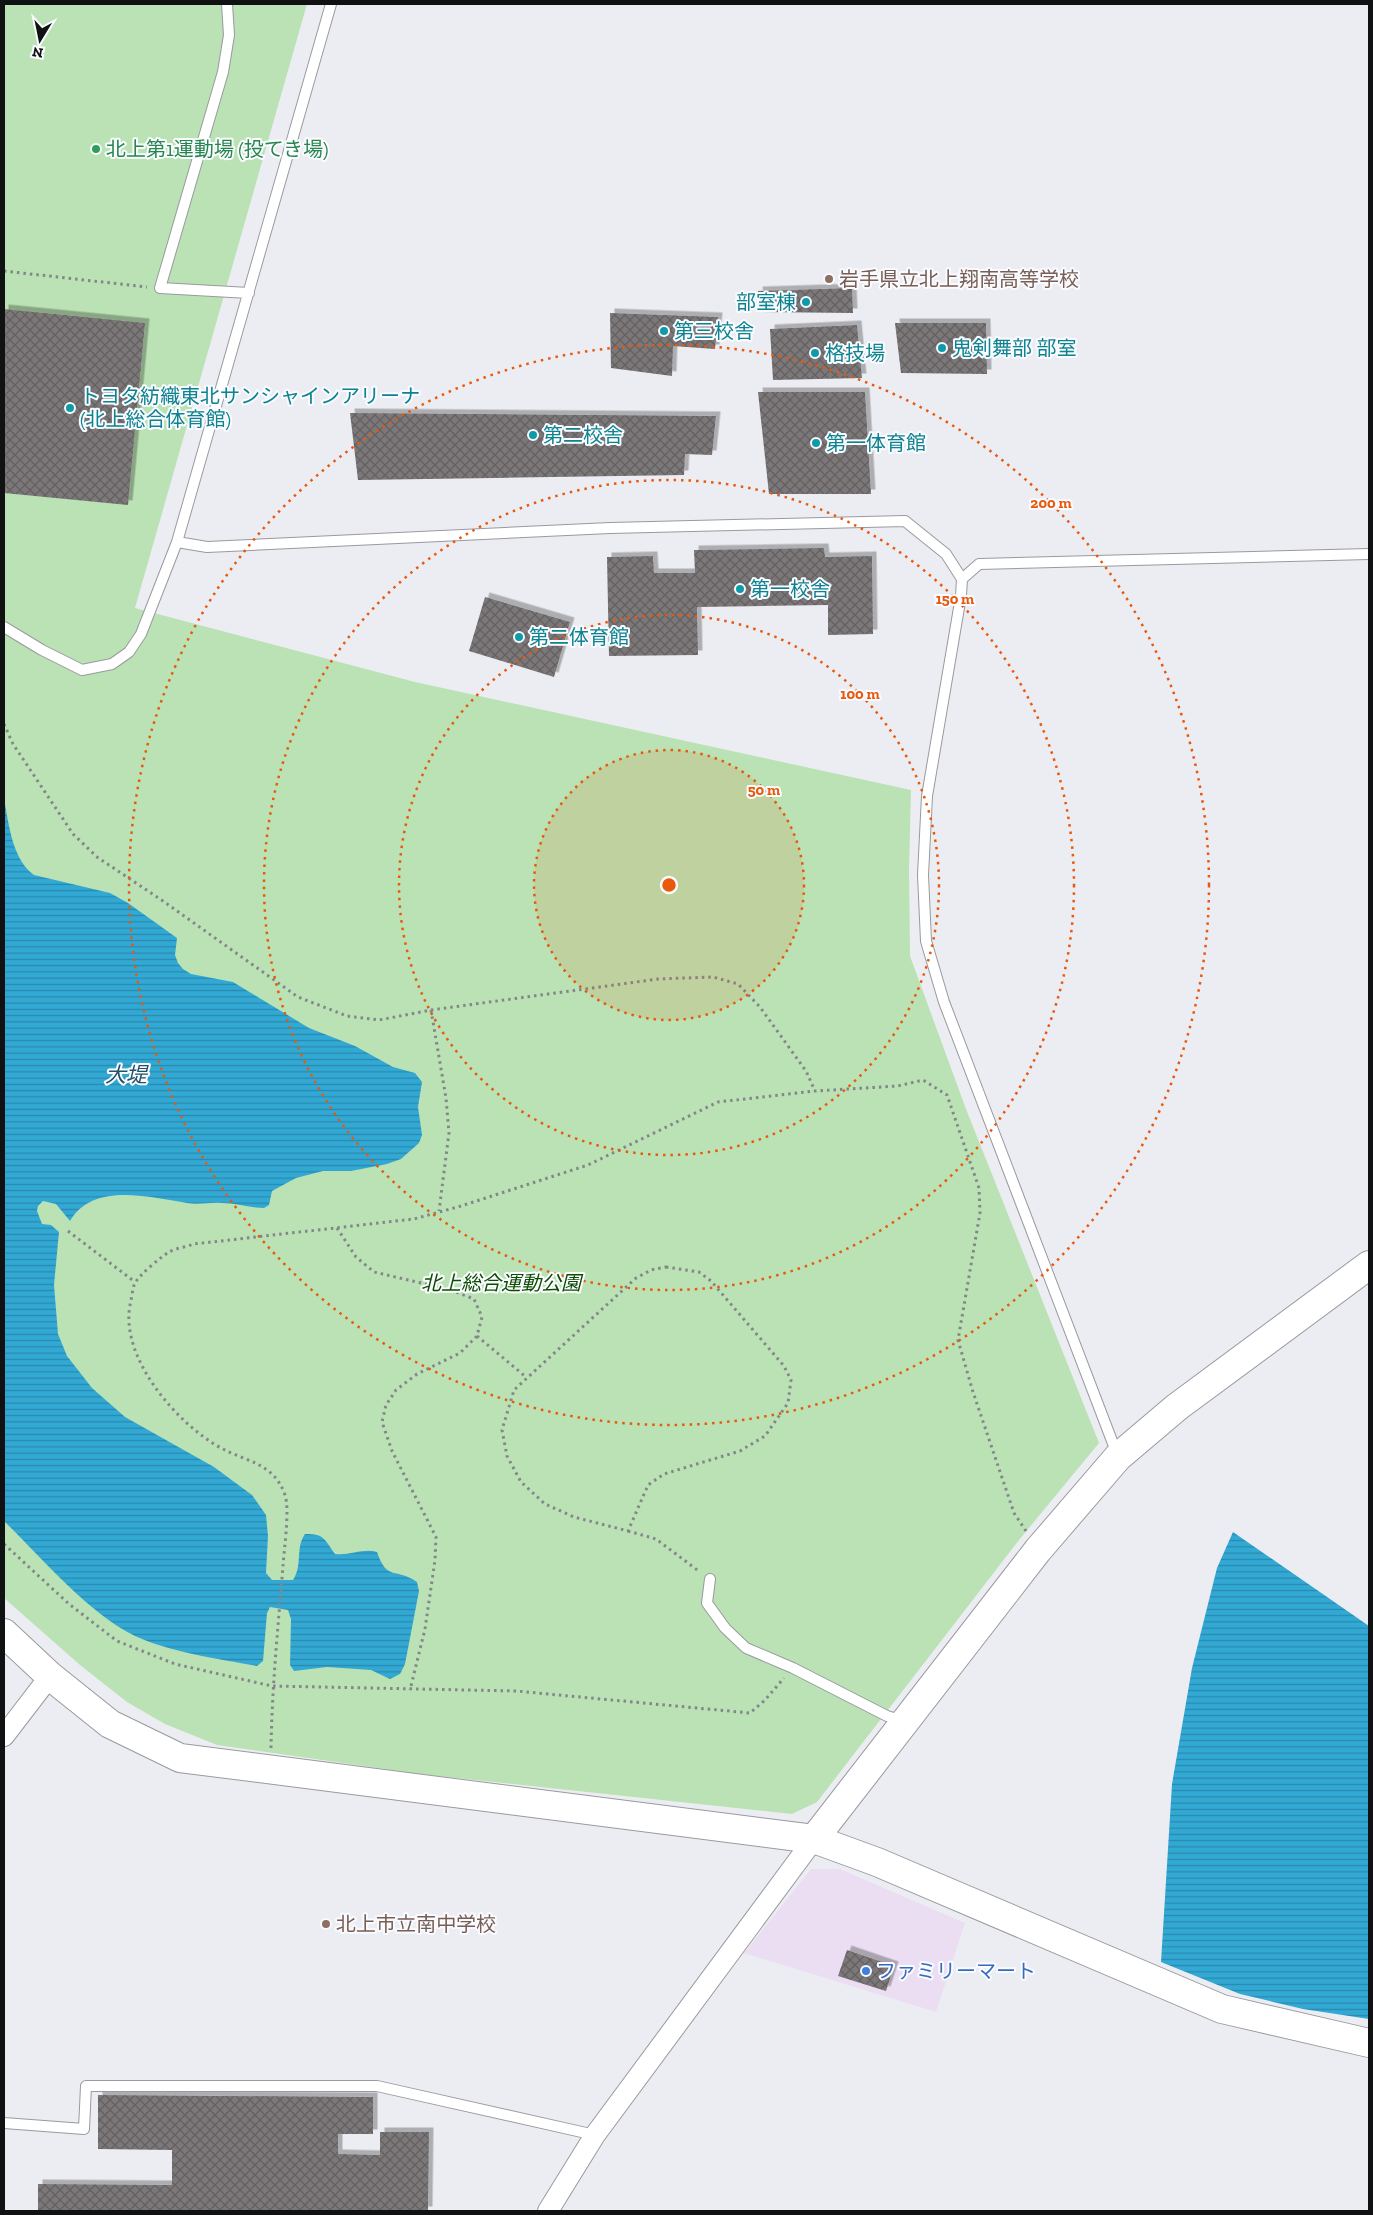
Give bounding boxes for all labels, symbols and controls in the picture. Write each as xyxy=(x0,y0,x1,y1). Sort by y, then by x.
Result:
north arrow xyxy=(15,15,65,65)
text: N xyxy=(31,43,45,62)
place label: 北上第1運動場 (投てき場) xyxy=(106,137,329,161)
marker: 北上第1運動場 (投てき場) xyxy=(90,143,102,155)
place label: 岩手県立北上翔南高等学校 xyxy=(839,267,1079,291)
marker: 岩手県立北上翔南高等学校 xyxy=(823,273,835,285)
place label: 部室棟 xyxy=(736,290,796,314)
marker: 部室棟 xyxy=(800,296,812,308)
place label: 第三校舎 xyxy=(674,319,754,343)
marker: 第三校舎 xyxy=(658,325,670,337)
place label: 鬼剣舞部 部室 xyxy=(952,336,1077,360)
place label: 格技場 xyxy=(825,341,885,365)
marker: 鬼剣舞部 部室 xyxy=(936,342,948,354)
marker: 格技場 xyxy=(809,347,821,359)
place label: トヨタ紡織東北サンシャインアリーナ (北上総合体育館) xyxy=(80,384,420,431)
marker: トヨタ紡織東北サンシャインアリーナ (北上総合体育館) xyxy=(64,402,76,414)
place label: 第二校舎 xyxy=(543,423,623,447)
marker: 第二校舎 xyxy=(527,429,539,441)
place label: 第一体育館 xyxy=(826,431,926,455)
marker: 第一体育館 xyxy=(810,437,822,449)
text: 200 m xyxy=(1030,494,1072,512)
place label: 第一校舎 xyxy=(750,577,830,601)
marker: 第一校舎 xyxy=(734,583,746,595)
text: 150 m xyxy=(936,590,974,608)
place label: 第二体育館 xyxy=(529,625,629,649)
marker: 第二体育館 xyxy=(513,631,525,643)
text: 100 m xyxy=(840,685,880,703)
text: 50 m xyxy=(748,781,780,799)
centre of rings xyxy=(660,876,678,894)
water label: 大堤 xyxy=(105,1062,149,1087)
park label: 北上総合運動公園 xyxy=(421,1271,584,1295)
place label: 北上市立南中学校 xyxy=(336,1912,496,1936)
marker: 北上市立南中学校 xyxy=(320,1918,332,1930)
place label: ファミリーマート xyxy=(876,1959,1036,1983)
marker: ファミリーマート xyxy=(860,1965,872,1977)

